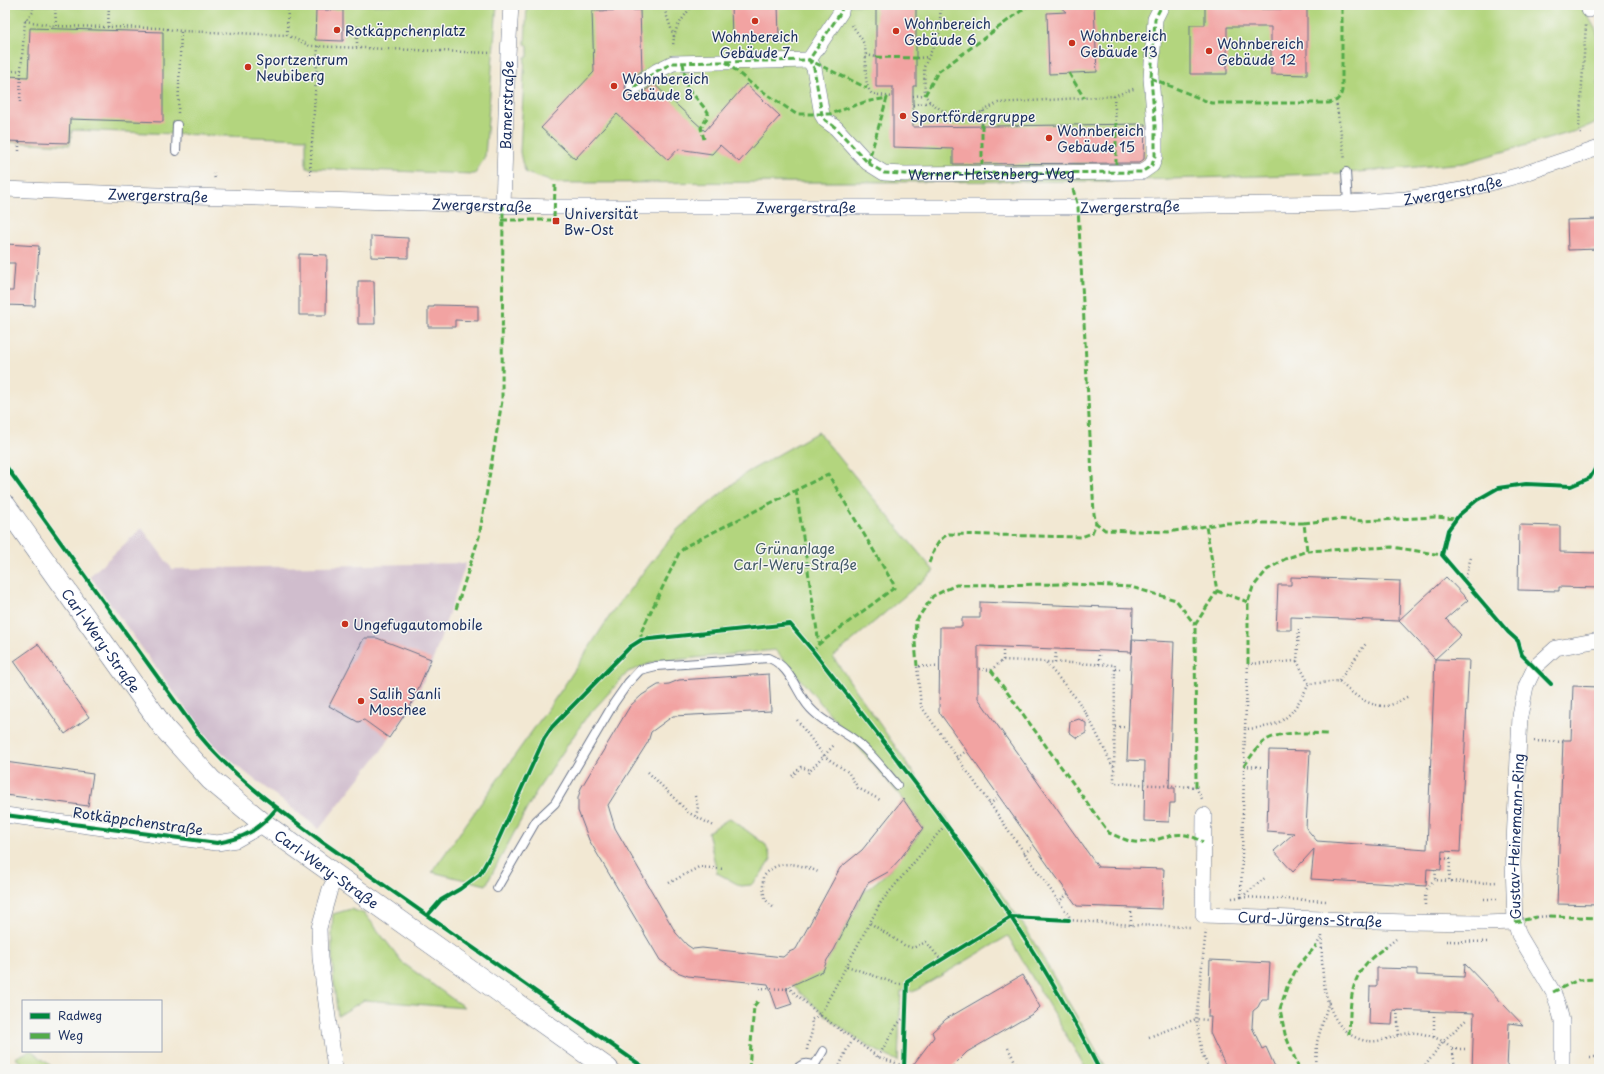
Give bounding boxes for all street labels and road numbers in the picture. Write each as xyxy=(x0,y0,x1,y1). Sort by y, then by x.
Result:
street label: Bamerstraße xyxy=(494,60,518,150)
street label: Werner-Heisenberg-Weg xyxy=(908,162,1075,184)
street label: Zwergerstraße xyxy=(1402,170,1504,210)
street label: Zwergerstraße xyxy=(107,183,208,207)
street label: Zwergerstraße xyxy=(431,193,532,217)
street label: Zwergerstraße xyxy=(1079,195,1180,217)
street label: Zwergerstraße xyxy=(756,197,856,218)
street label: Carl-Wery-Straße xyxy=(57,584,146,697)
street label: Gustav-Heinemann-Ring xyxy=(1502,753,1529,920)
street label: Rotkäppchenstraße xyxy=(72,801,204,841)
street label: Carl-Wery-Straße xyxy=(270,824,383,913)
street label: Curd-Jürgens-Straße xyxy=(1237,906,1382,932)

